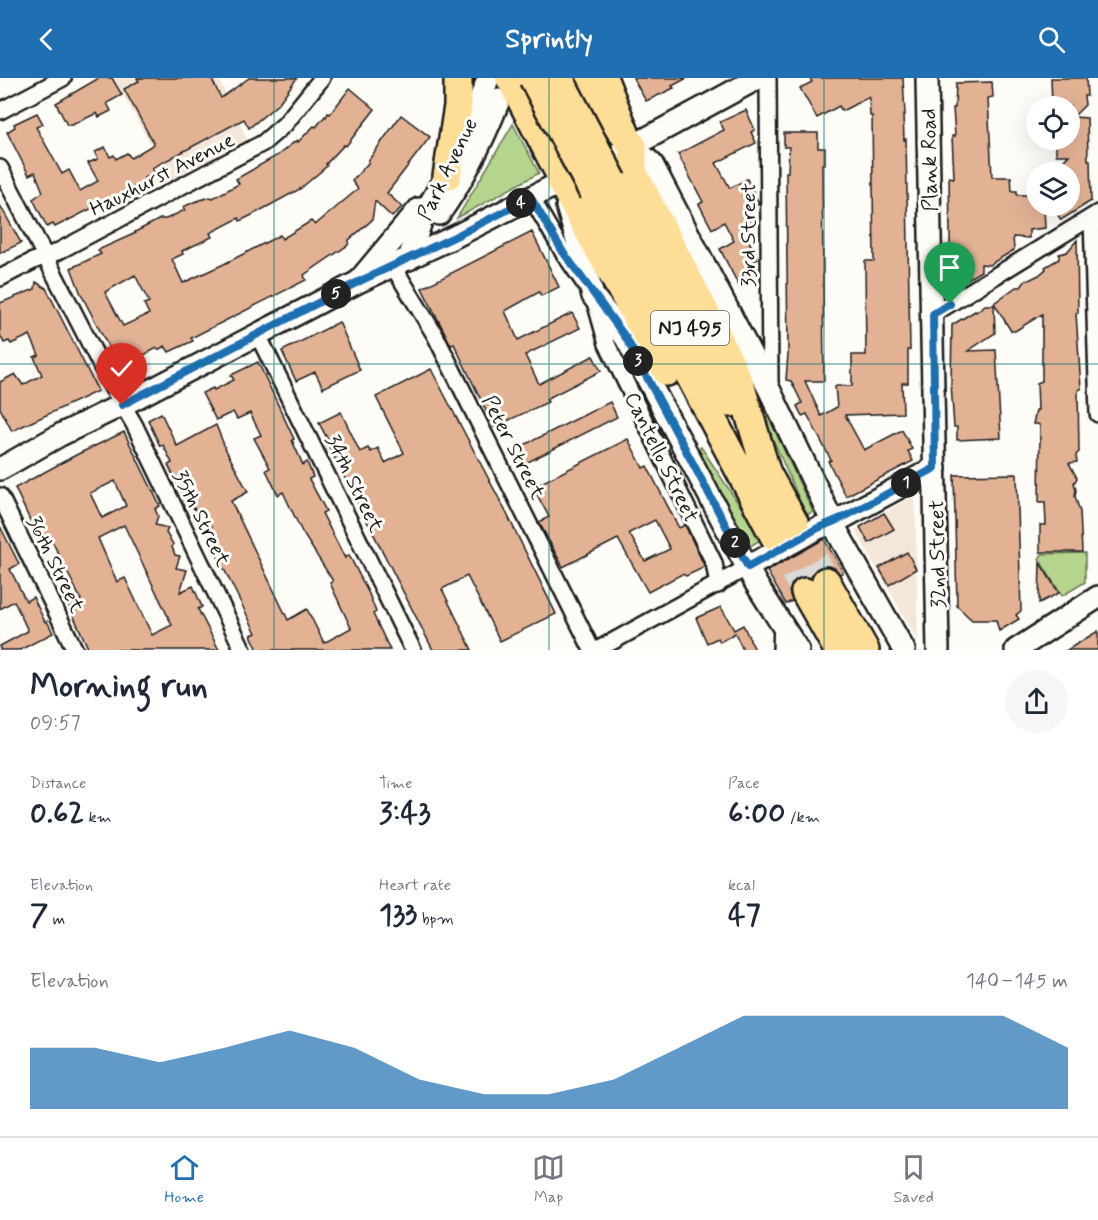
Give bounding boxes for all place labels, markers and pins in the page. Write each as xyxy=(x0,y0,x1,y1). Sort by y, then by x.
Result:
pin: 4 xyxy=(506,188,536,218)
pin xyxy=(924,242,975,304)
pin: 5 xyxy=(321,279,351,309)
pin xyxy=(96,343,147,405)
pin: 3 xyxy=(623,346,653,376)
pin: 1 xyxy=(891,468,921,498)
pin: 2 xyxy=(720,528,750,558)

